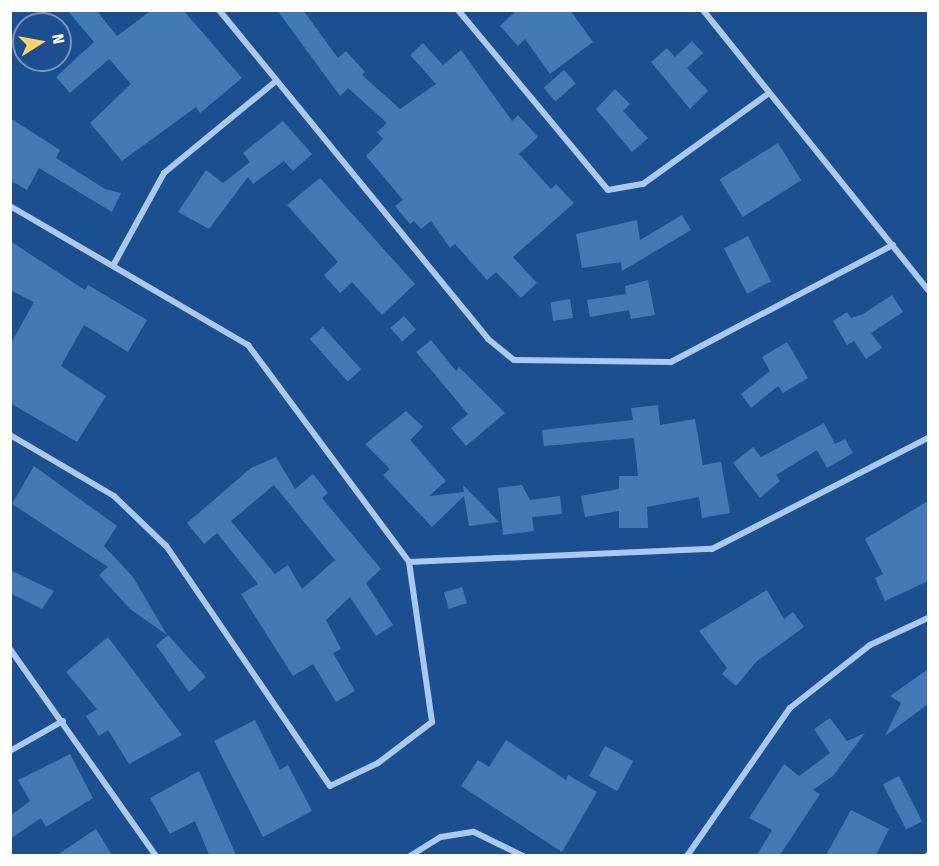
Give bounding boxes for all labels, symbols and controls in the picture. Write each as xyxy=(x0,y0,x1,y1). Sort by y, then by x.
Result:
north arrow xyxy=(12,12,72,72)
text: N xyxy=(48,32,68,45)

